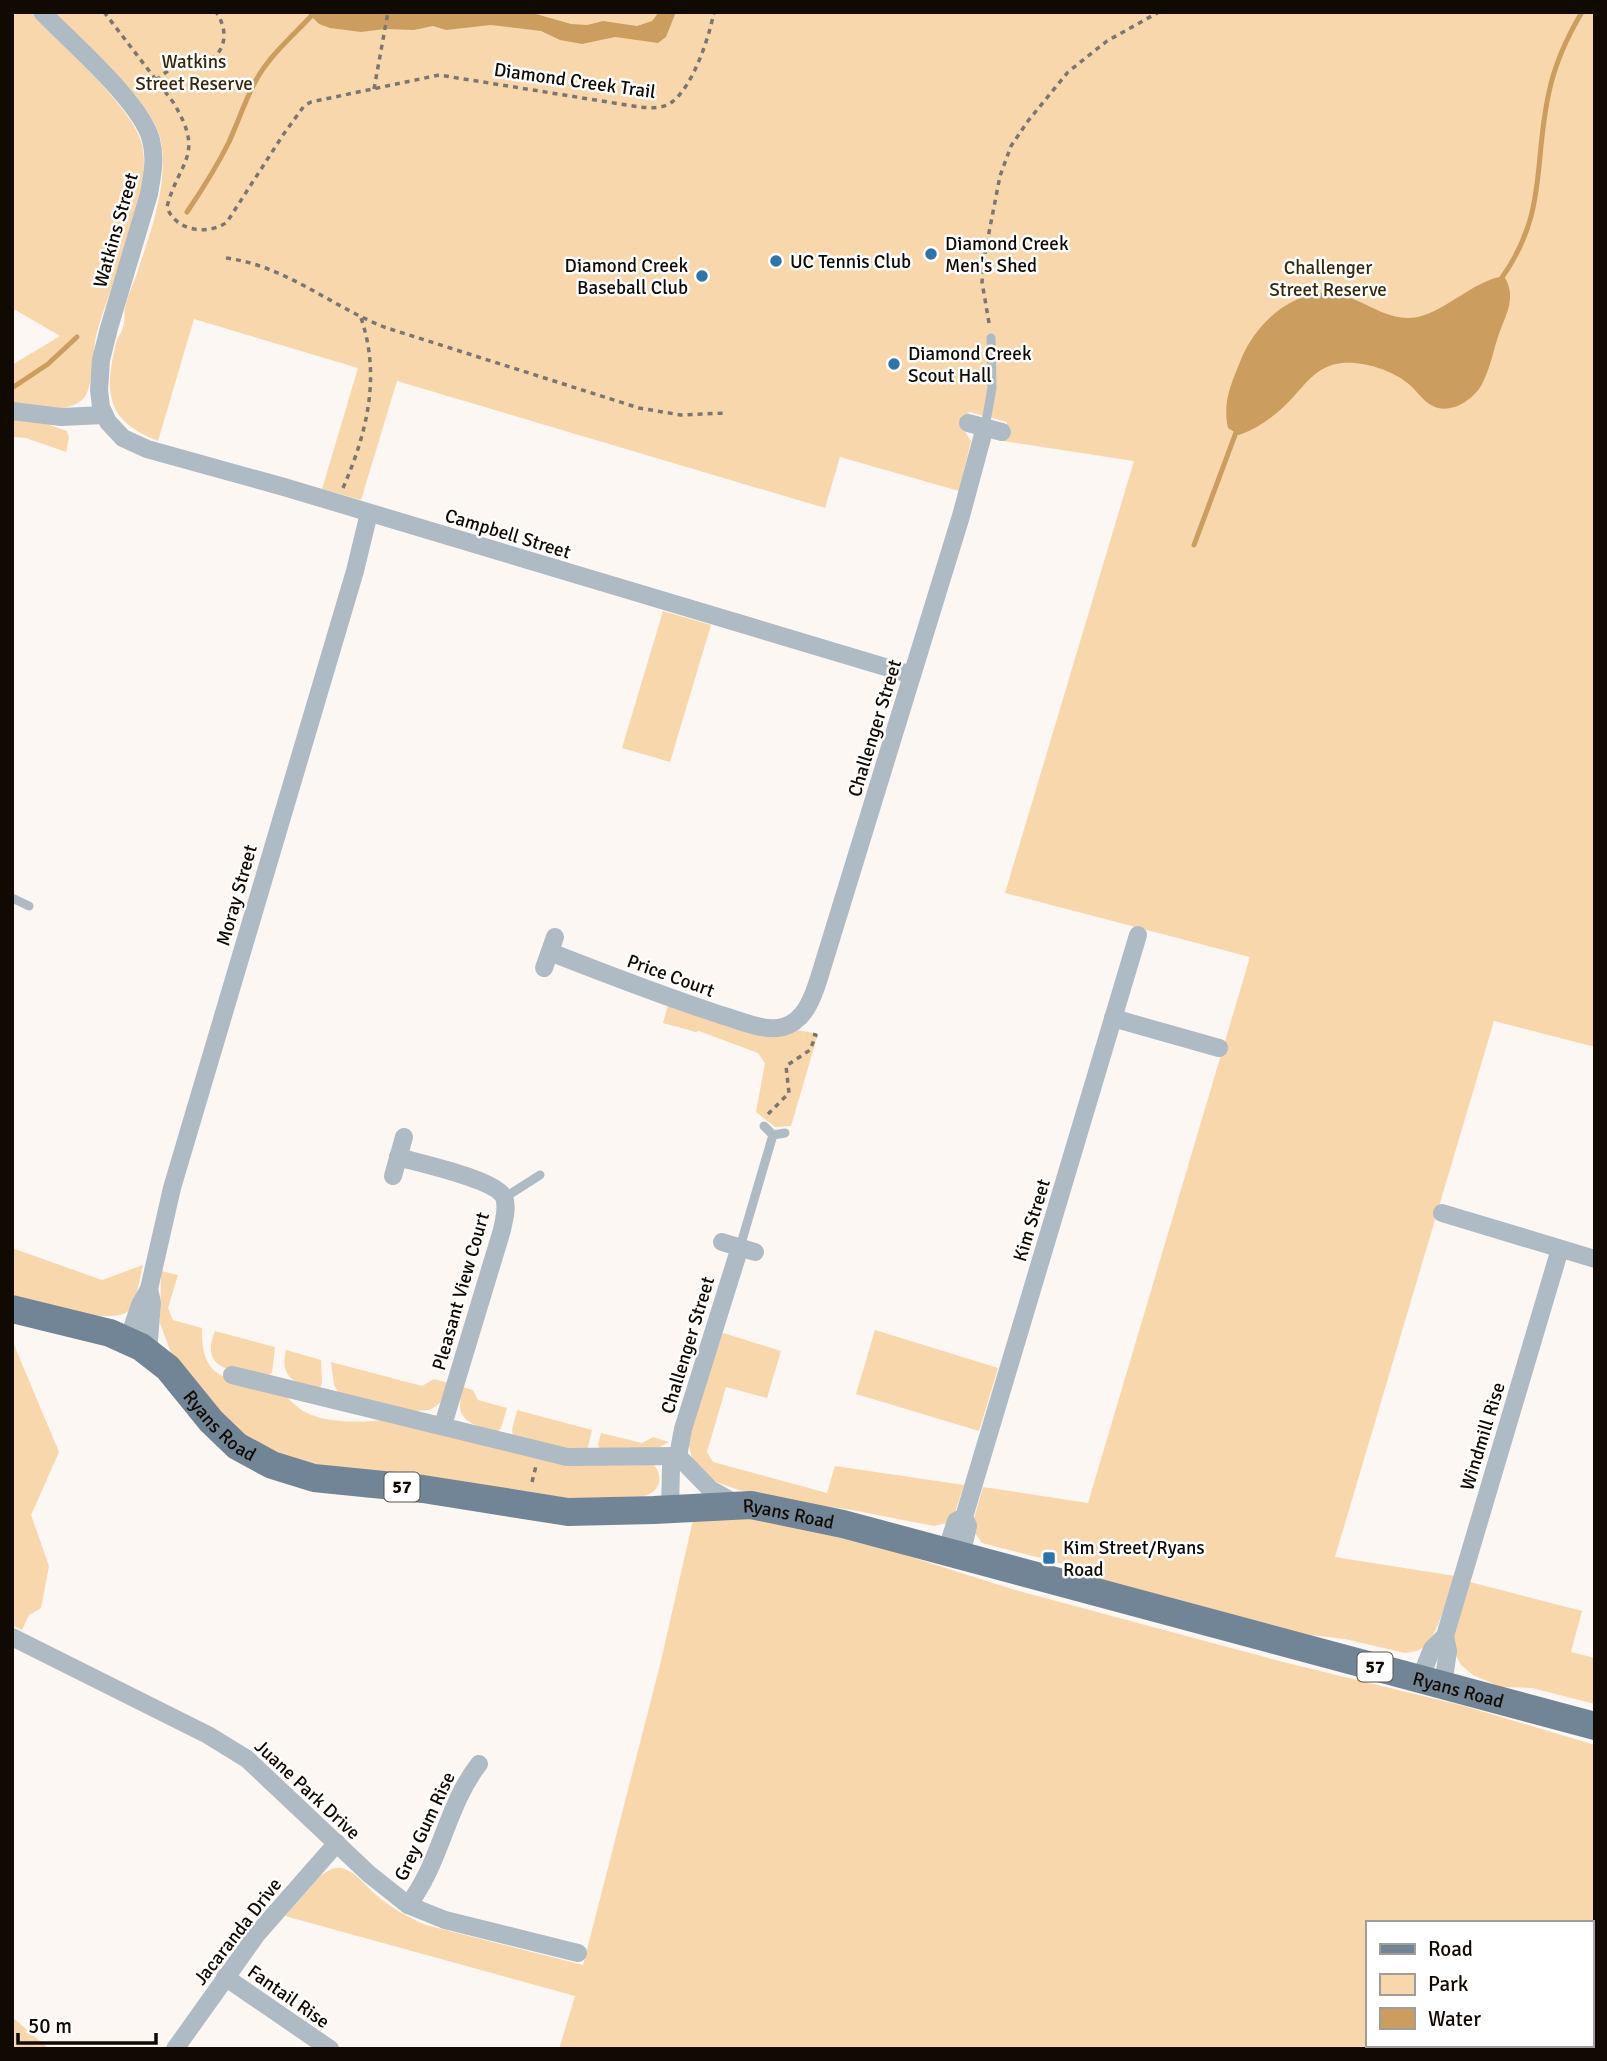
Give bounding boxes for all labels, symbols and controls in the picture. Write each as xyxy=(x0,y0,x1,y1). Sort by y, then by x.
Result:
park label: Watkins Street Reserve xyxy=(135,50,253,96)
street label: Diamond Creek Trail xyxy=(492,58,657,104)
street label: Watkins Street xyxy=(88,170,144,291)
place label: Diamond Creek Men's Shed xyxy=(945,232,1069,278)
marker: Diamond Creek Men's Shed xyxy=(923,246,939,262)
place label: UC Tennis Club xyxy=(790,250,911,274)
marker: UC Tennis Club xyxy=(768,253,784,269)
place label: Diamond Creek Baseball Club xyxy=(565,254,688,300)
park label: Challenger Street Reserve xyxy=(1269,256,1387,302)
marker: Diamond Creek Baseball Club xyxy=(694,268,710,284)
place label: Diamond Creek Scout Hall xyxy=(908,342,1032,388)
marker: Diamond Creek Scout Hall xyxy=(886,356,902,372)
street label: Campbell Street xyxy=(442,503,574,565)
street label: Challenger Street xyxy=(843,656,907,800)
street label: Moray Street xyxy=(211,842,263,949)
street label: Price Court xyxy=(624,949,718,1003)
street label: Kim Street xyxy=(1008,1176,1056,1265)
street label: Pleasant View Court xyxy=(427,1209,495,1373)
street label: Challenger Street xyxy=(656,1273,720,1417)
street label: Windmill Rise xyxy=(1455,1379,1511,1493)
street label: Ryans Road xyxy=(178,1385,260,1467)
road number: 57 xyxy=(384,1472,420,1502)
street label: Ryans Road xyxy=(742,1494,836,1535)
place label: Kim Street/Ryans Road xyxy=(1063,1536,1205,1582)
marker: Kim Street/Ryans Road xyxy=(1041,1550,1057,1566)
road number: 57 xyxy=(1358,1652,1392,1682)
street label: Ryans Road xyxy=(1410,1667,1506,1714)
street label: Juane Park Drive xyxy=(249,1735,365,1845)
street label: Grey Gum Rise xyxy=(389,1768,461,1885)
street label: Jacaranda Drive xyxy=(188,1873,287,1990)
legend xyxy=(1366,1921,1593,2047)
text: Road xyxy=(1428,1936,1473,1962)
street label: Fantail Rise xyxy=(243,1960,334,2034)
text: Park xyxy=(1428,1971,1469,1997)
scale bar xyxy=(18,2002,156,2046)
text: Water xyxy=(1428,2006,1481,2032)
text: 50 m xyxy=(28,2013,72,2039)

